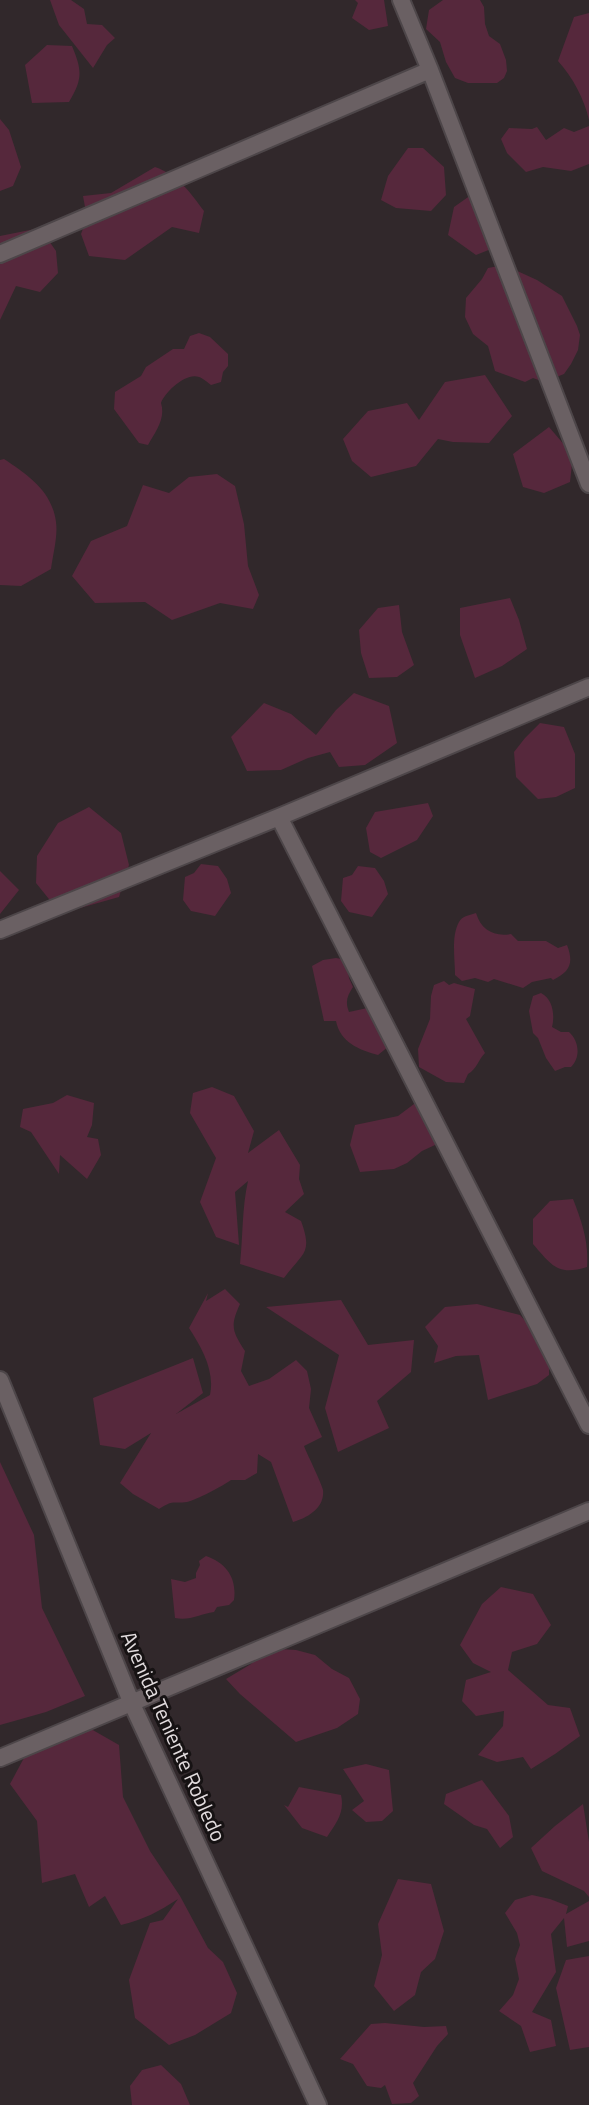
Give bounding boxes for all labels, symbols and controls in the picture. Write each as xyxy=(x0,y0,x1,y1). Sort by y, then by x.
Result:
street label: Avenida Teniente Robledo xyxy=(113,1626,235,1846)

